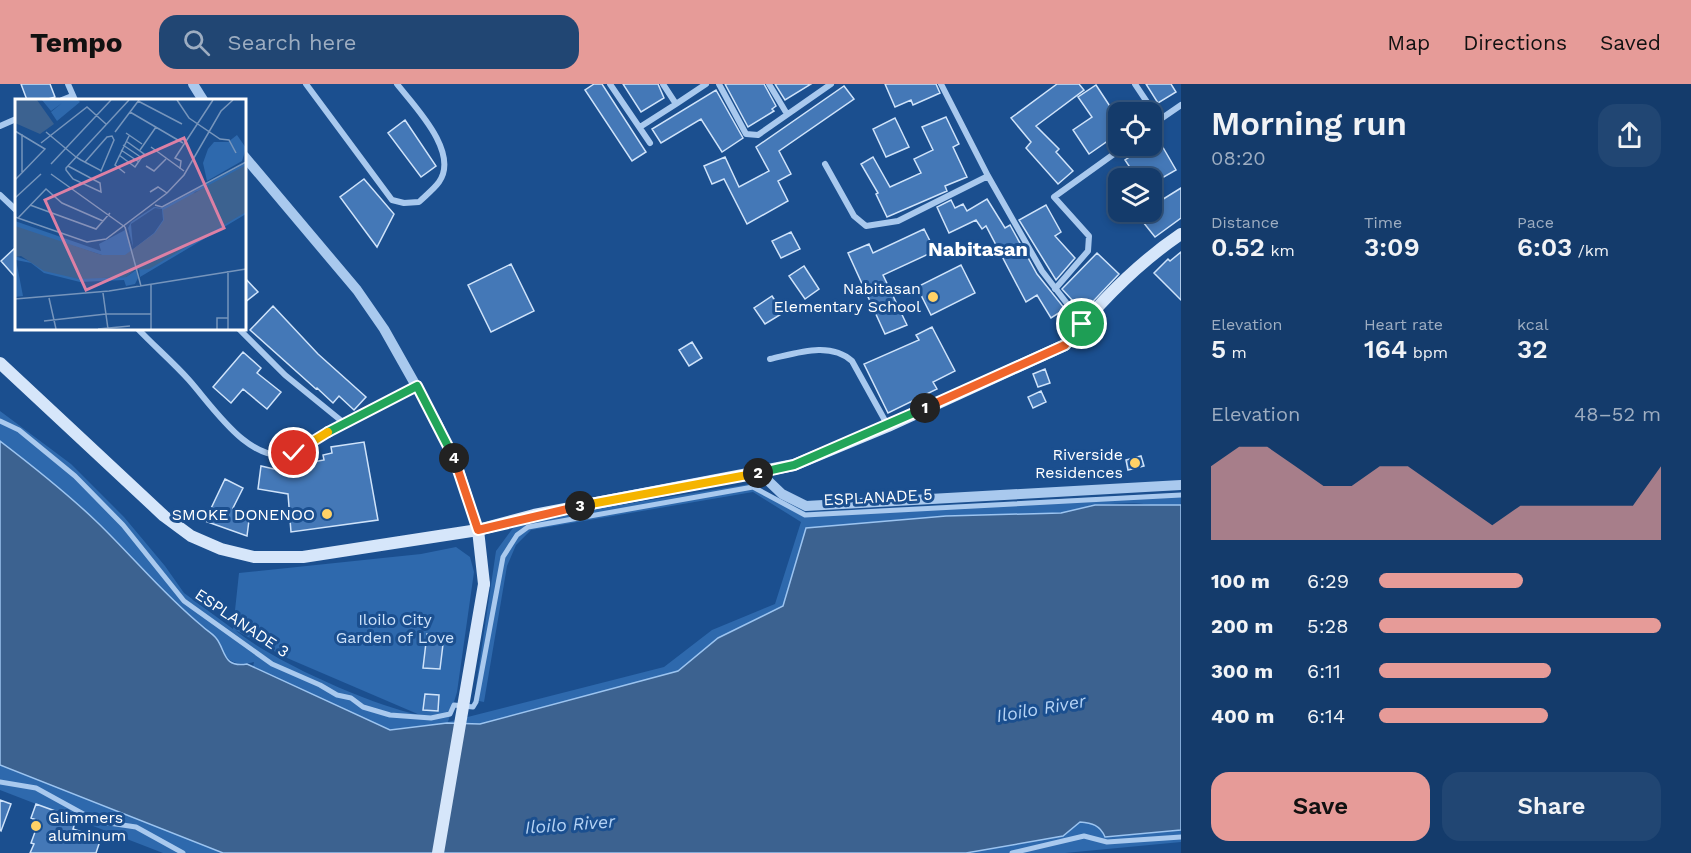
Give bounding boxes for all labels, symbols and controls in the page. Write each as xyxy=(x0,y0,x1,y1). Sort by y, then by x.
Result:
search box xyxy=(159,15,579,69)
text: Tempo xyxy=(30,26,123,59)
icon: search xyxy=(180,26,213,59)
text: Search here xyxy=(228,30,357,55)
text: Map xyxy=(1387,30,1430,55)
text: Directions xyxy=(1463,30,1567,55)
text: Saved xyxy=(1600,30,1661,55)
inset map xyxy=(15,99,246,330)
map controls xyxy=(1108,102,1162,222)
button: locate xyxy=(1108,102,1162,156)
text: Morning run xyxy=(1211,104,1407,143)
button: share xyxy=(1598,104,1661,167)
text: 08:20 xyxy=(1211,146,1266,170)
button: layers xyxy=(1108,168,1162,222)
text: Distance xyxy=(1211,213,1279,232)
text: Time xyxy=(1364,213,1402,232)
text: Pace xyxy=(1517,213,1554,232)
text: 0.52 xyxy=(1211,232,1265,262)
text: 3:09 xyxy=(1364,232,1420,262)
text: 6:03 xyxy=(1517,232,1572,262)
district label: Nabitasan xyxy=(928,237,1028,261)
text: km xyxy=(1265,241,1295,260)
text: /km xyxy=(1572,241,1609,260)
place label: Nabitasan Elementary School xyxy=(774,279,921,316)
marker: Nabitasan Elementary School xyxy=(926,290,940,304)
pin xyxy=(1056,298,1107,349)
icon: arrive xyxy=(1065,307,1098,340)
text: Elevation xyxy=(1211,315,1282,334)
text: Heart rate xyxy=(1364,315,1443,334)
text: kcal xyxy=(1517,315,1549,334)
text: 5 xyxy=(1211,334,1226,364)
text: 164 xyxy=(1364,334,1407,364)
text: 32 xyxy=(1517,334,1548,364)
text: m xyxy=(1226,343,1247,362)
text: bpm xyxy=(1407,343,1448,362)
pin: 1 xyxy=(910,393,940,423)
text: 1 xyxy=(922,398,928,417)
text: Elevation xyxy=(1211,402,1300,426)
text: 48–52 m xyxy=(1574,402,1661,426)
pin xyxy=(268,427,319,478)
icon: check xyxy=(277,436,310,469)
pin: 4 xyxy=(439,443,469,473)
place label: Riverside Residences xyxy=(1035,445,1123,482)
text: 4 xyxy=(449,448,459,467)
marker: Riverside Residences xyxy=(1128,456,1142,470)
pin: 2 xyxy=(743,458,773,488)
text: 2 xyxy=(753,463,763,482)
street label: ESPLANADE 5 xyxy=(823,485,933,509)
pin: 3 xyxy=(565,491,595,521)
text: 3 xyxy=(575,496,585,515)
place label: SMOKE DONENOO xyxy=(172,505,315,524)
marker: SMOKE DONENOO xyxy=(320,507,334,521)
text: 100 m xyxy=(1211,569,1270,593)
text: 6:29 xyxy=(1307,569,1349,593)
street label: ESPLANADE 3 xyxy=(191,585,293,661)
park label: Iloilo City Garden of Love xyxy=(336,610,454,647)
text: 200 m xyxy=(1211,614,1273,638)
text: 5:28 xyxy=(1307,614,1349,638)
text: 300 m xyxy=(1211,659,1273,683)
text: 6:11 xyxy=(1307,659,1341,683)
water label: Iloilo River xyxy=(995,690,1088,726)
text: 400 m xyxy=(1211,704,1274,728)
text: 6:14 xyxy=(1307,704,1345,728)
button: Save xyxy=(1211,772,1430,841)
button: Share xyxy=(1442,772,1661,841)
place label: Glimmers aluminum xyxy=(48,808,126,845)
water label: Iloilo River xyxy=(524,810,617,838)
marker: Glimmers aluminum xyxy=(29,819,43,833)

